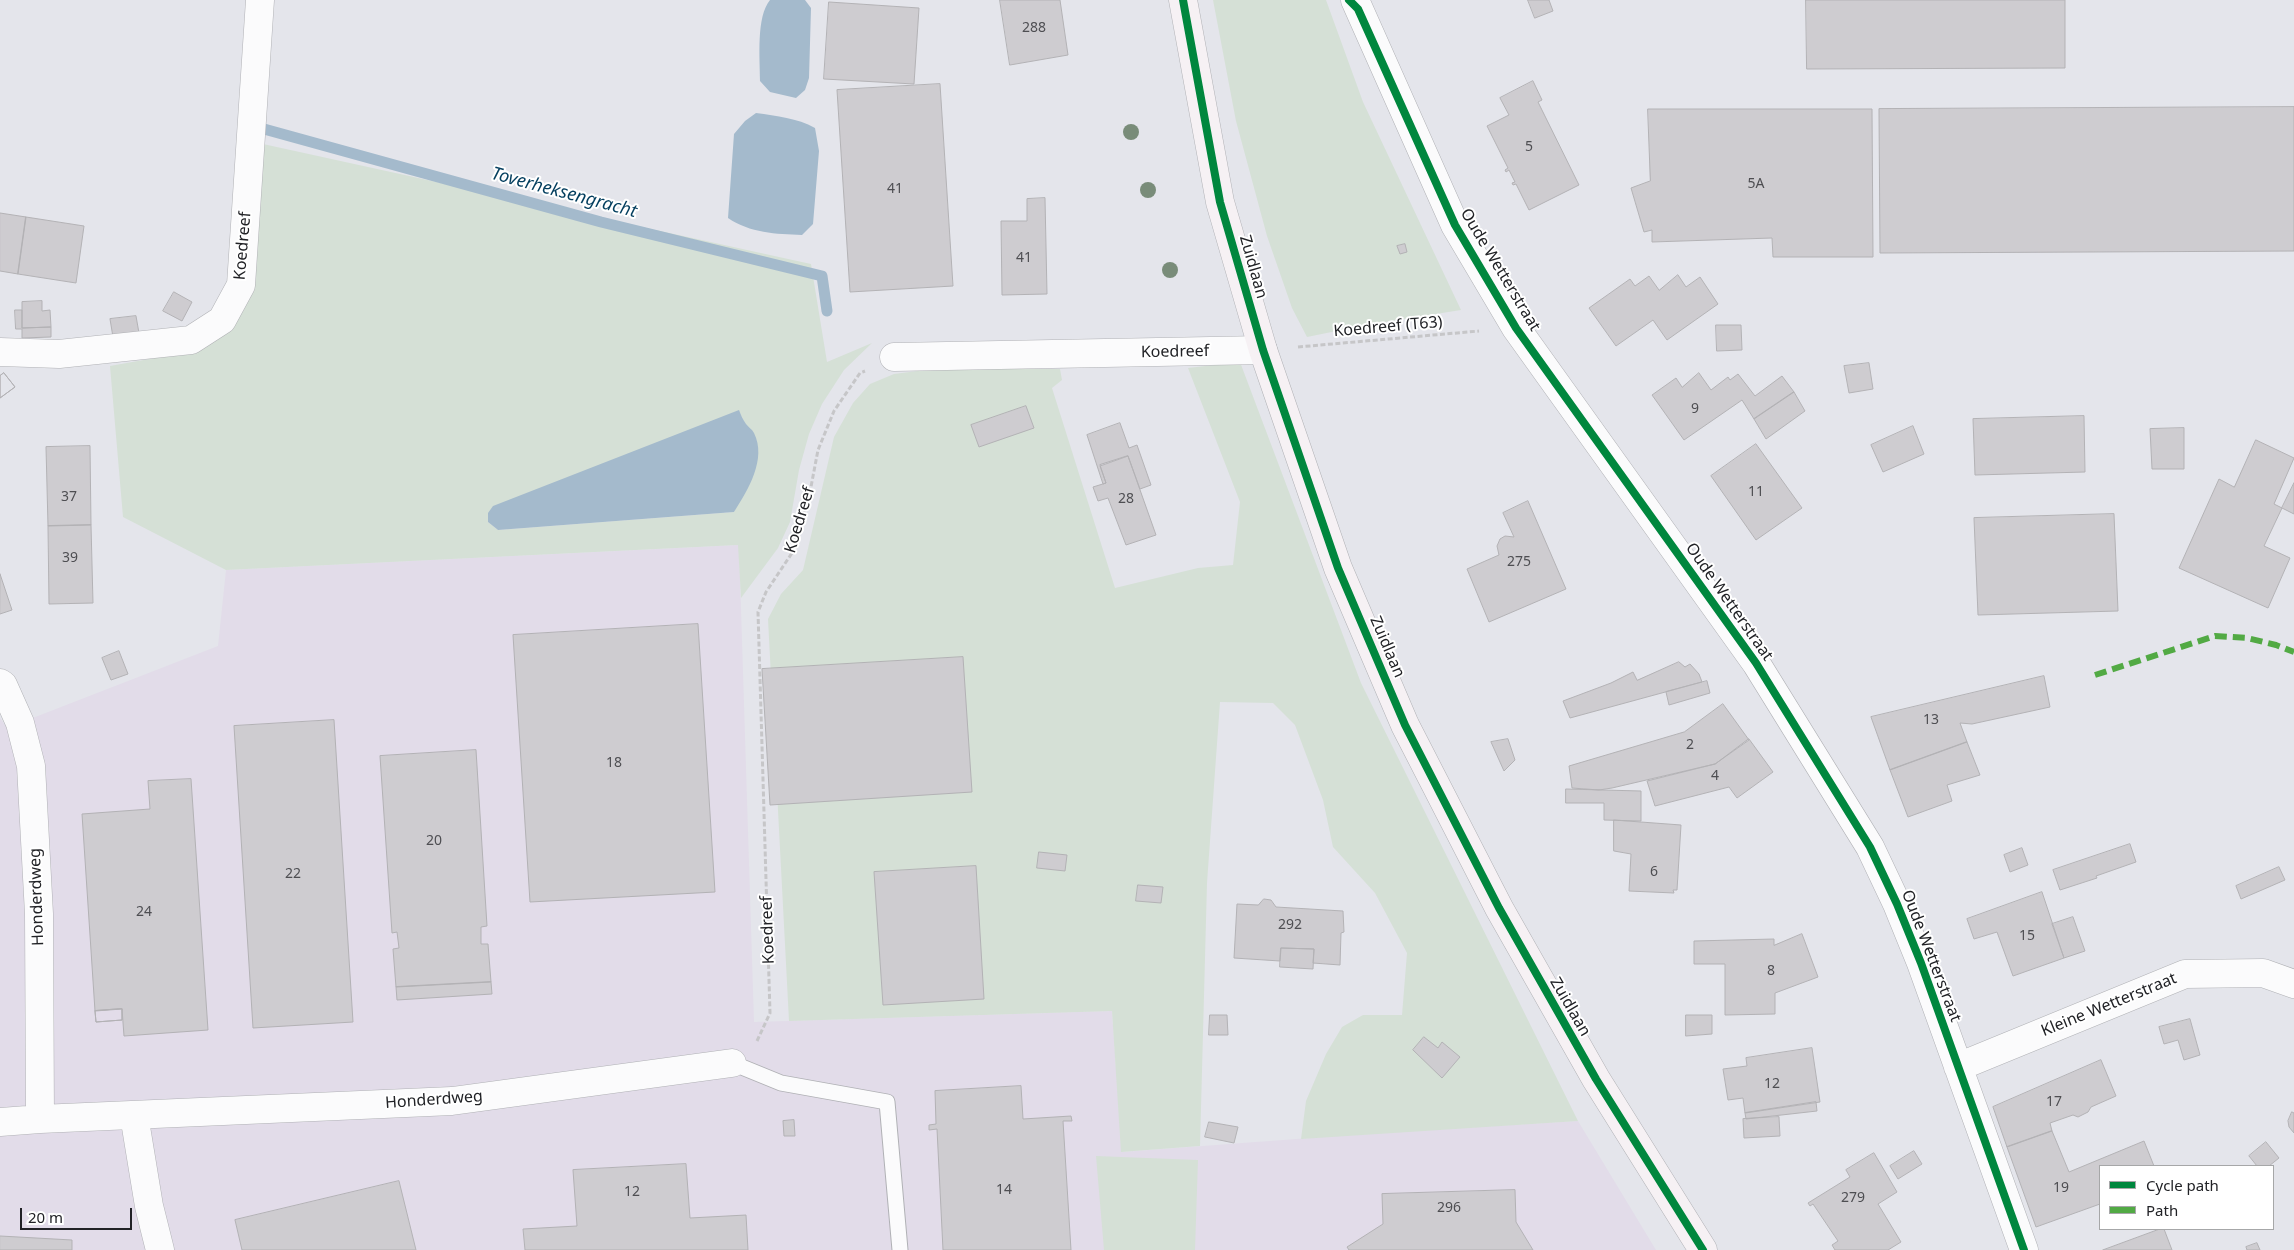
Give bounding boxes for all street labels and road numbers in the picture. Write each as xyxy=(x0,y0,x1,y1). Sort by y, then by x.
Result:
street label: Oude Wetterstraat xyxy=(1456,205,1544,335)
street label: Koedreef xyxy=(230,211,256,281)
street label: Zuidlaan xyxy=(1235,233,1271,301)
street label: Koedreef (T63) xyxy=(1333,313,1443,341)
street label: Koedreef xyxy=(1141,342,1209,362)
street label: Koedreef xyxy=(781,485,819,555)
street label: Oude Wetterstraat xyxy=(1681,539,1777,665)
street label: Zuidlaan xyxy=(1365,613,1409,681)
street label: Honderdweg xyxy=(26,848,48,946)
street label: Oude Wetterstraat xyxy=(1897,887,1965,1025)
street label: Koedreef xyxy=(757,896,779,964)
street label: Kleine Wetterstraat xyxy=(2038,969,2180,1041)
street label: Zuidlaan xyxy=(1545,974,1595,1040)
street label: Honderdweg xyxy=(385,1087,483,1113)

